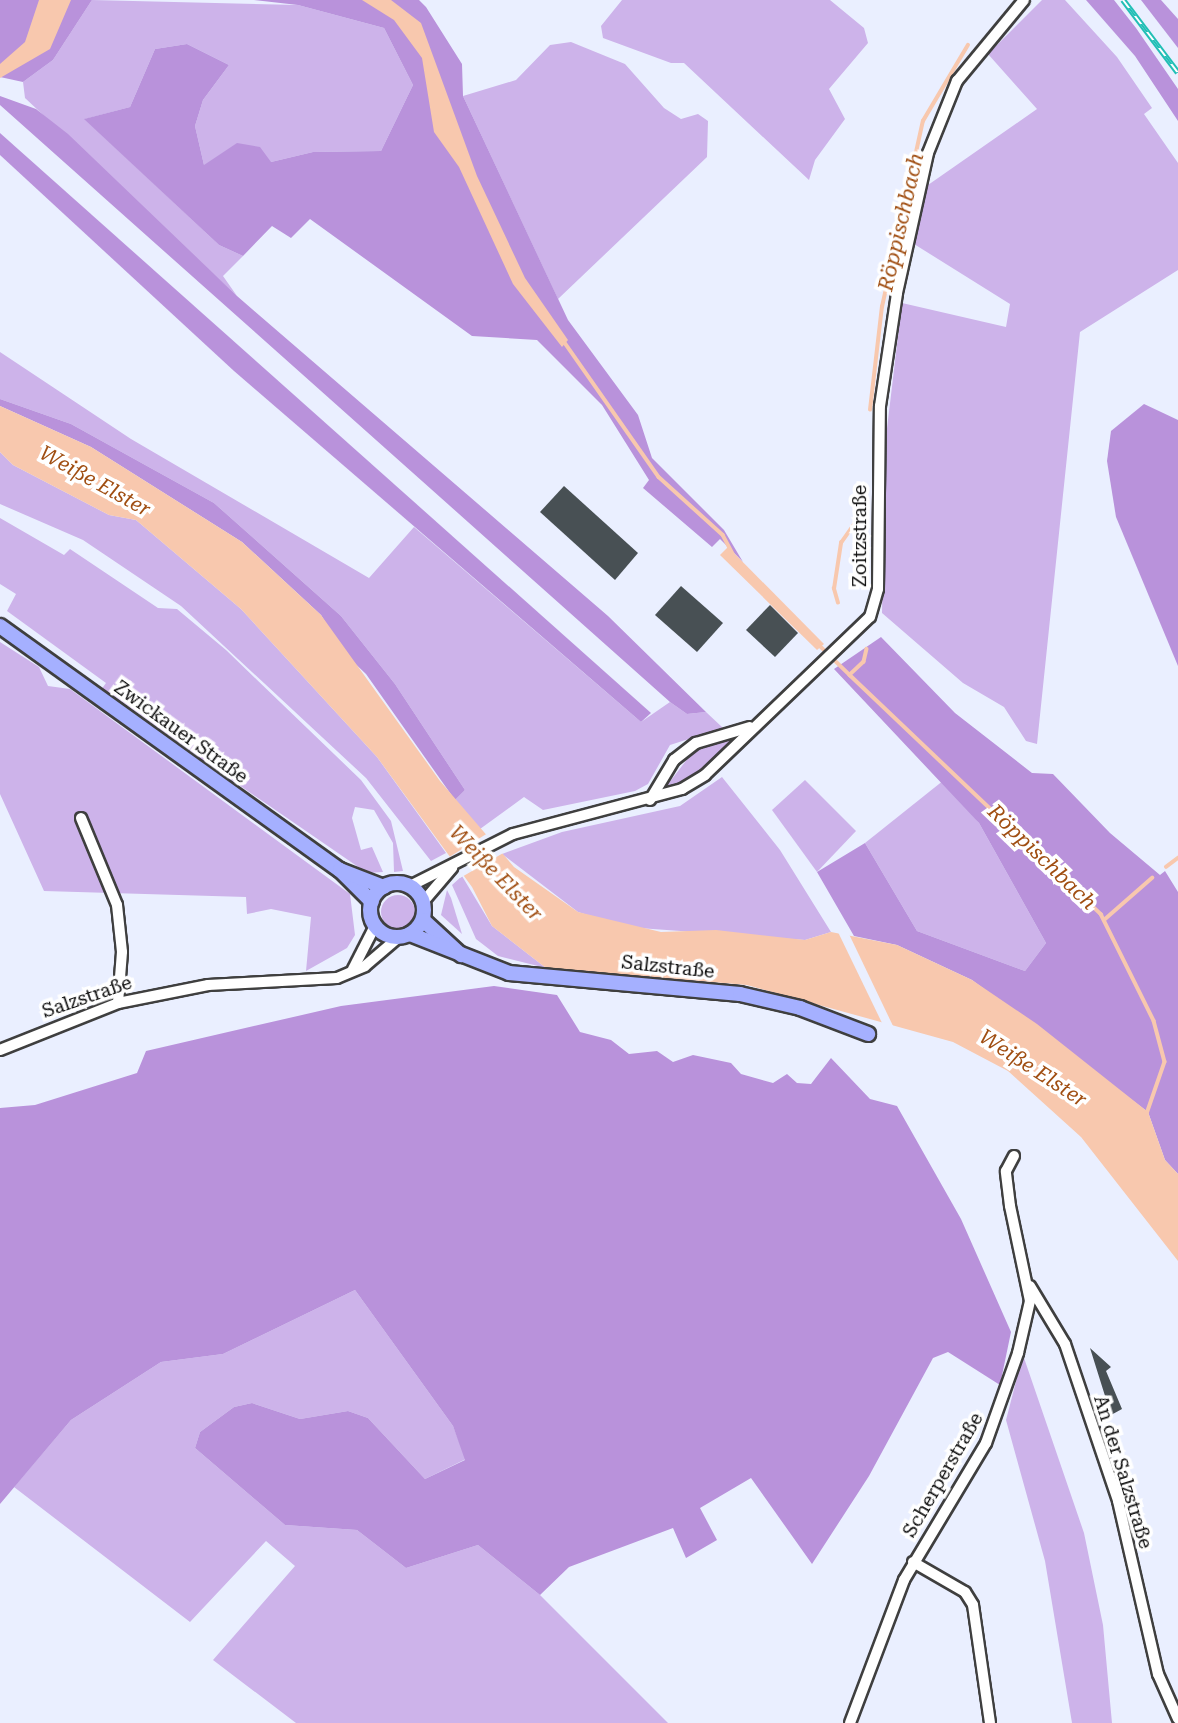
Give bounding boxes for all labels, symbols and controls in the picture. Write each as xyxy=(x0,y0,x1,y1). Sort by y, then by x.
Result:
water label: Röppischbach xyxy=(873,150,929,294)
water label: Weiße Elster xyxy=(35,440,155,522)
street label: Zoitzstraße xyxy=(849,485,871,587)
street label: Zwickauer Straße xyxy=(110,676,252,788)
water label: Röppischbach xyxy=(983,799,1101,915)
water label: Weiße Elster xyxy=(444,820,548,926)
street label: Salzstraße xyxy=(620,951,716,983)
street label: Salzstraße xyxy=(39,971,135,1023)
water label: Weiße Elster xyxy=(974,1024,1092,1112)
street label: An der Salzstraße xyxy=(1089,1393,1157,1551)
street label: Scherperstraße xyxy=(898,1409,988,1541)

